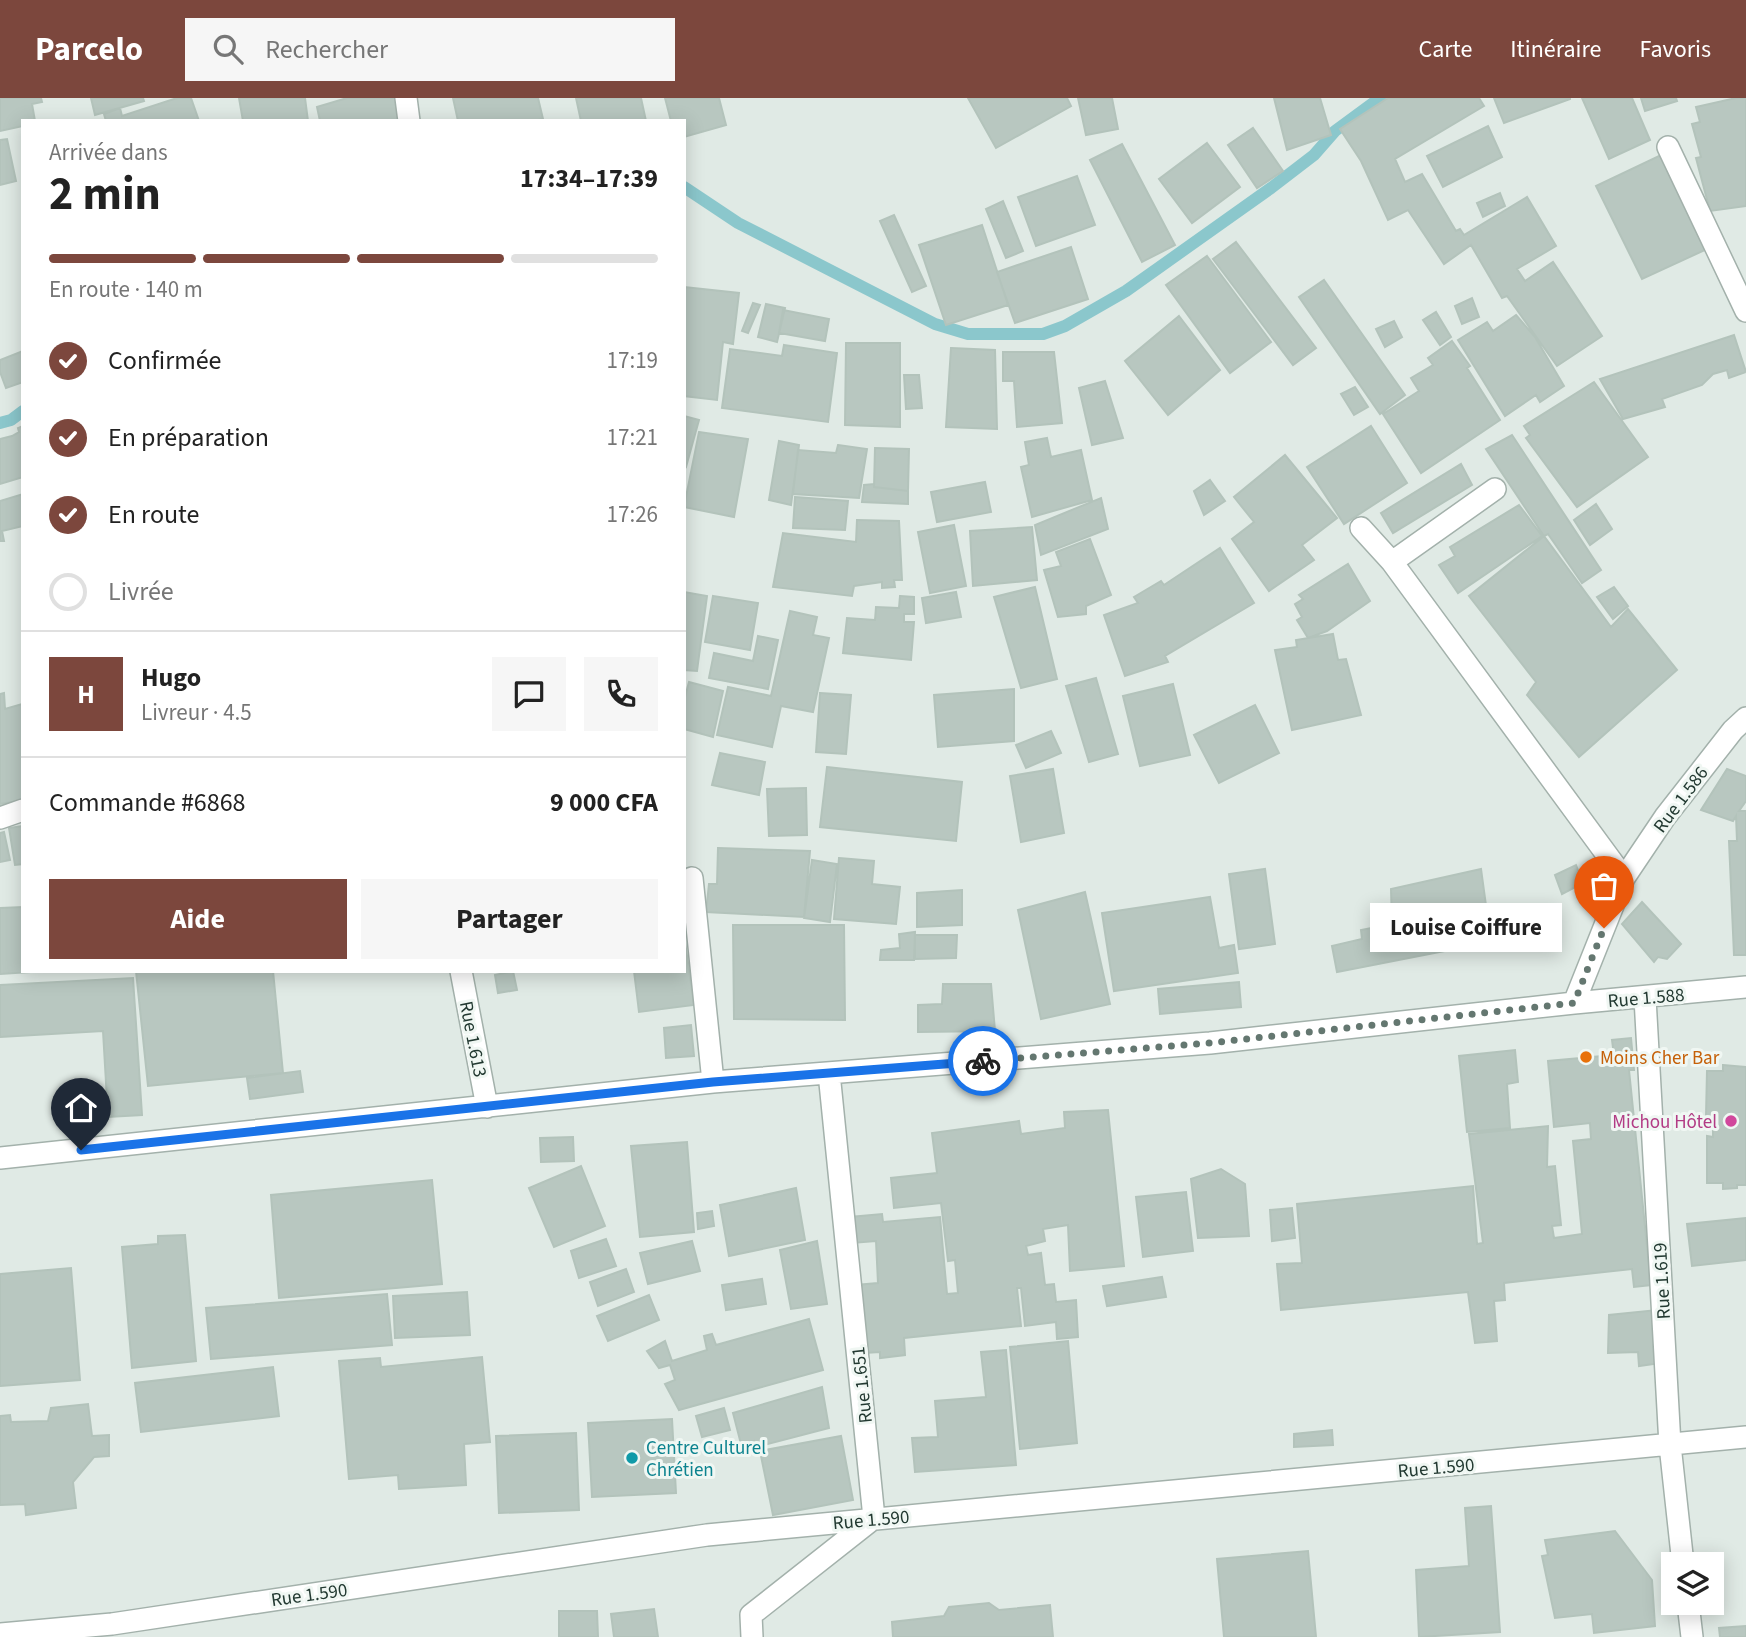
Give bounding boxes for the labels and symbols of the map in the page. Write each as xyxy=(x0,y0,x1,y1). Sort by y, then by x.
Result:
street label: Rue 1.586 xyxy=(1647,761,1715,839)
pin xyxy=(1574,856,1634,928)
callout: Louise Coiffure xyxy=(1370,904,1562,952)
street label: Rue 1.588 xyxy=(1607,982,1686,1015)
street label: Rue 1.613 xyxy=(452,999,493,1080)
courier xyxy=(948,1026,1018,1096)
place label: Moins Cher Bar xyxy=(1600,1045,1720,1072)
marker: Moins Cher Bar xyxy=(1578,1049,1594,1065)
pin xyxy=(51,1078,111,1150)
place label: Michou Hôtel xyxy=(1612,1109,1717,1136)
marker: Michou Hôtel xyxy=(1723,1113,1739,1129)
street label: Rue 1.619 xyxy=(1647,1242,1678,1320)
street label: Rue 1.651 xyxy=(845,1345,880,1424)
place label: Centre Culturel Chrétien xyxy=(646,1435,766,1484)
marker: Centre Culturel Chrétien xyxy=(624,1450,640,1466)
street label: Rue 1.590 xyxy=(1397,1452,1476,1485)
street label: Rue 1.590 xyxy=(832,1504,911,1537)
street label: Rue 1.590 xyxy=(269,1577,349,1614)

